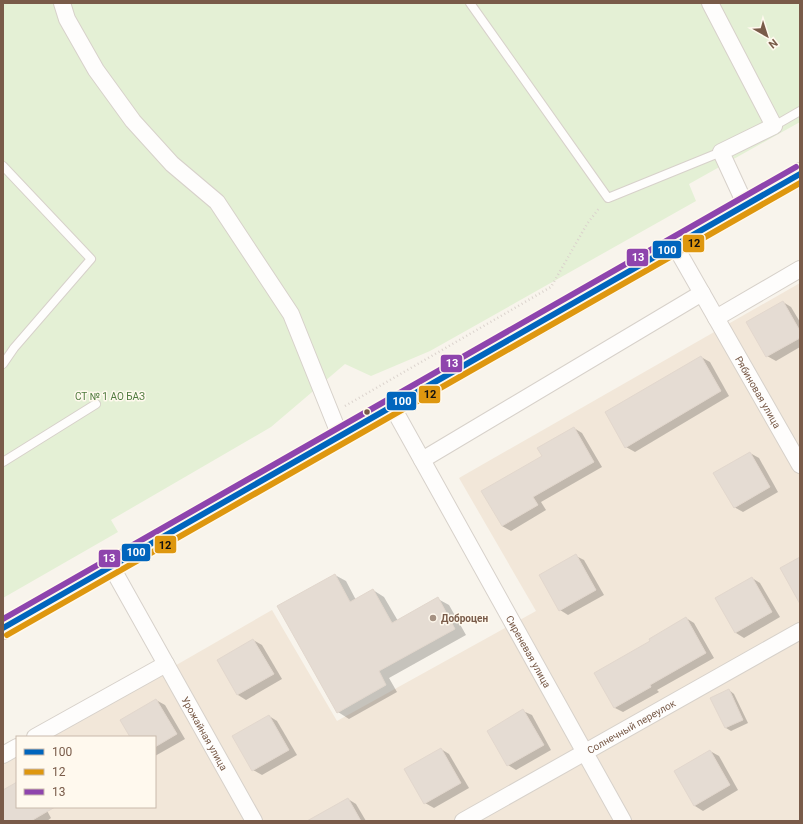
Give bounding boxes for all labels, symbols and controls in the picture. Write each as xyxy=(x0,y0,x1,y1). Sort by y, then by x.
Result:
north arrow xyxy=(747,16,787,56)
text: N xyxy=(766,36,780,51)
line badge: 12 xyxy=(682,234,705,253)
text: 12 xyxy=(688,237,700,250)
line badge: 100 xyxy=(652,240,682,259)
text: 100 xyxy=(658,244,676,257)
line badge: 13 xyxy=(626,248,649,267)
text: 13 xyxy=(632,251,644,264)
line badge: 13 xyxy=(440,354,463,373)
street label: Рябиновая улица xyxy=(733,354,783,430)
text: 13 xyxy=(446,357,458,370)
line badge: 12 xyxy=(418,385,441,404)
text: 12 xyxy=(424,388,436,401)
park label: СТ № 1 АО БАЗ xyxy=(75,391,145,402)
line badge: 100 xyxy=(386,391,417,411)
text: 100 xyxy=(393,395,411,408)
unlabelled marker xyxy=(362,407,372,417)
line badge: 12 xyxy=(154,535,177,554)
text: 12 xyxy=(159,539,171,552)
line badge: 100 xyxy=(121,543,151,562)
text: 100 xyxy=(127,546,145,559)
line badge: 13 xyxy=(98,549,121,568)
text: 13 xyxy=(103,552,115,565)
marker: Доброцен xyxy=(428,613,438,623)
place label: Доброцен xyxy=(441,613,488,624)
street label: Сиреневая улица xyxy=(504,613,553,690)
street label: Урожайная улица xyxy=(180,695,230,772)
street label: Солнечный переулок xyxy=(585,697,678,755)
legend xyxy=(16,736,156,808)
text: 100 xyxy=(52,745,72,759)
text: 12 xyxy=(52,765,66,779)
text: 13 xyxy=(52,785,66,799)

